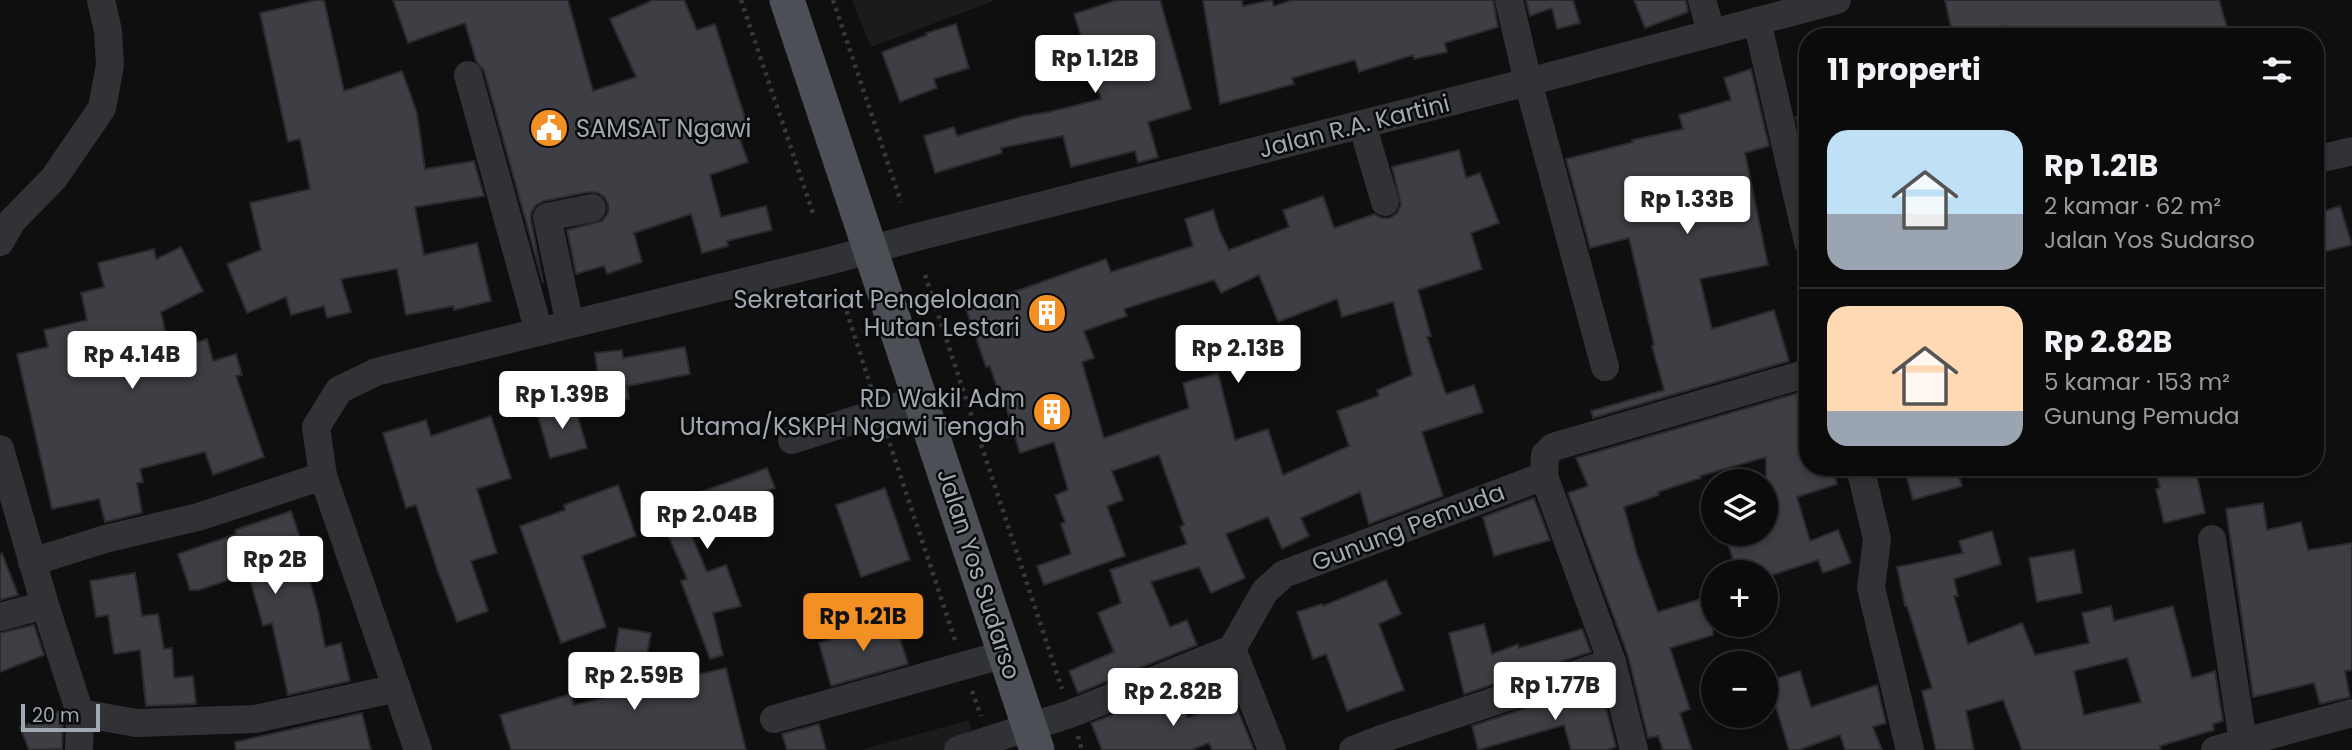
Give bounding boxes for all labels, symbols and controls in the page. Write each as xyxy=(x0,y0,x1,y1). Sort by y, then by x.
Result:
pin: Rp 1.12B xyxy=(1023,36,1167,95)
text: Rp 1.12B xyxy=(1051,42,1139,74)
text: 11 properti xyxy=(1827,48,1981,91)
icon: filters xyxy=(2258,51,2296,89)
street label: Jalan R.A. Kartini xyxy=(1255,86,1453,166)
public building icon: SAMSAT Ngawi xyxy=(528,107,570,149)
place label: SAMSAT Ngawi xyxy=(576,112,752,145)
text: Rp 1.21B xyxy=(2044,144,2158,187)
icon: home xyxy=(1883,158,1967,242)
pin: Rp 1.33B xyxy=(1615,176,1759,236)
text: Rp 1.33B xyxy=(1640,183,1734,215)
text: 2 kamar · 62 m² xyxy=(2044,190,2221,222)
text: Jalan Yos Sudarso xyxy=(2044,224,2255,256)
place label: Sekretariat Pengelolaan Hutan Lestari xyxy=(733,283,1020,344)
building icon: Sekretariat Pengelolaan Hutan Lestari xyxy=(1026,292,1068,334)
text: Rp 2.82B xyxy=(2044,320,2172,363)
pin: Rp 2.13B xyxy=(1166,326,1310,385)
pin: Rp 4.14B xyxy=(60,332,204,391)
text: Rp 2.13B xyxy=(1192,332,1284,364)
icon: home xyxy=(1883,334,1967,418)
text: Rp 4.14B xyxy=(84,338,180,370)
text: 5 kamar · 153 m² xyxy=(2044,366,2230,398)
pin: Rp 1.39B xyxy=(490,372,634,431)
text: Rp 1.39B xyxy=(515,378,609,410)
place label: RD Wakil Adm Utama/KSKPH Ngawi Tengah xyxy=(679,382,1025,443)
building icon: RD Wakil Adm Utama/KSKPH Ngawi Tengah xyxy=(1031,391,1073,433)
text: Gunung Pemuda xyxy=(2044,400,2240,432)
street label: Jalan Yos Sudarso xyxy=(929,464,1029,684)
map controls xyxy=(1701,469,1778,728)
button: layers xyxy=(1701,469,1778,546)
street label: Gunung Pemuda xyxy=(1307,475,1509,579)
pin: Rp 2.04B xyxy=(635,491,779,551)
text: Rp 2.04B xyxy=(657,498,757,530)
pin: Rp 2B xyxy=(226,536,324,596)
text: Rp 2B xyxy=(243,543,307,575)
button: + xyxy=(1701,560,1778,637)
pin: Rp 1.21B xyxy=(791,594,935,653)
text: Rp 1.21B xyxy=(819,600,907,632)
button: − xyxy=(1701,651,1778,728)
pin: Rp 2.59B xyxy=(562,652,706,712)
text: Rp 2.59B xyxy=(584,659,684,691)
pin: Rp 1.77B xyxy=(1483,662,1627,722)
pin: Rp 2.82B xyxy=(1101,668,1245,728)
text: Rp 1.77B xyxy=(1510,669,1600,701)
text: Rp 2.82B xyxy=(1124,675,1222,707)
scale bar xyxy=(21,701,100,733)
text: 20 m xyxy=(32,702,80,729)

